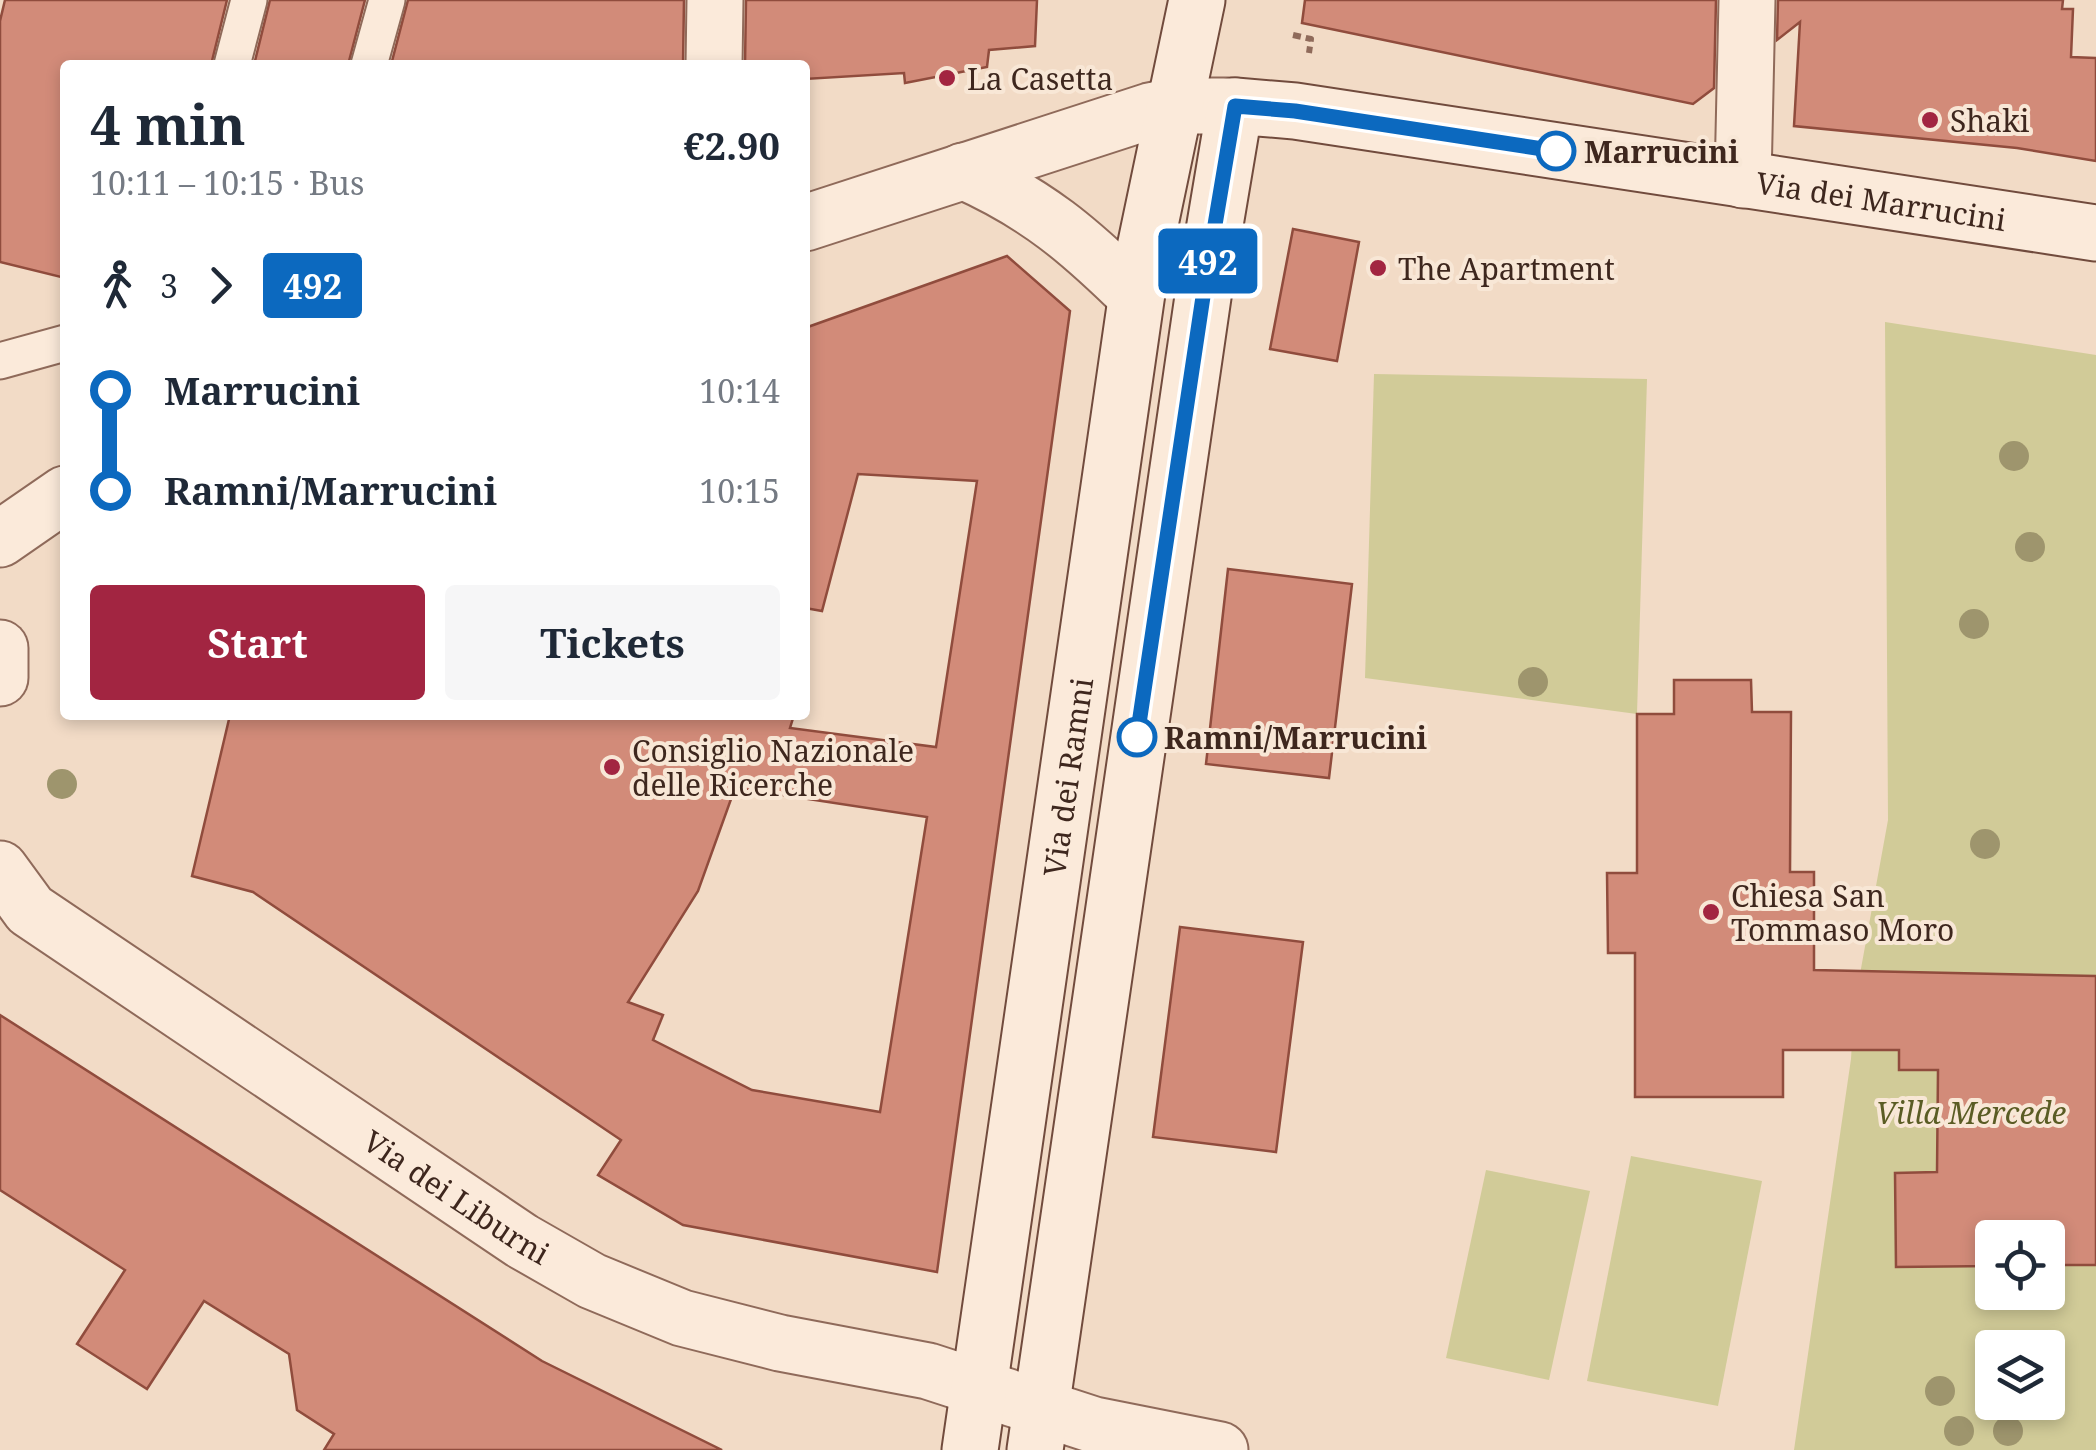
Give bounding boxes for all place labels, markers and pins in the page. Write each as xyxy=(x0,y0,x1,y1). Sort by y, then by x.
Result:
place label: La Casetta xyxy=(967,58,1113,99)
marker: La Casetta xyxy=(936,67,958,89)
place label: Shaki xyxy=(1950,100,2030,141)
marker: Shaki xyxy=(1919,109,1941,131)
place label: Marrucini xyxy=(1584,131,1739,172)
marker: Marrucini xyxy=(1537,132,1575,170)
place label: The Apartment xyxy=(1398,248,1615,289)
marker: The Apartment xyxy=(1367,257,1389,279)
place label: Ramni/Marrucini xyxy=(1164,717,1427,758)
marker: Ramni/Marrucini xyxy=(1118,718,1156,756)
place label: Consiglio Nazionale delle Ricerche xyxy=(632,730,914,805)
marker: Consiglio Nazionale delle Ricerche xyxy=(601,756,623,778)
place label: Chiesa San Tommaso Moro xyxy=(1731,875,1954,950)
marker: Chiesa San Tommaso Moro xyxy=(1700,901,1722,923)

